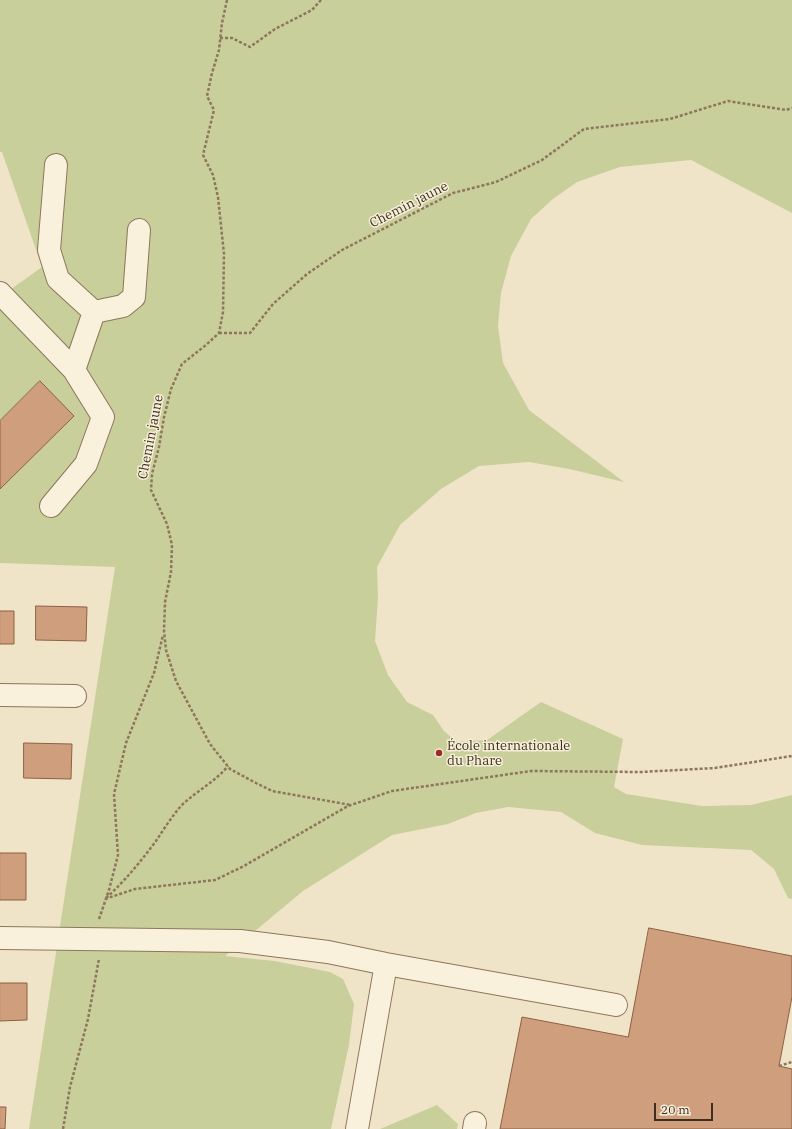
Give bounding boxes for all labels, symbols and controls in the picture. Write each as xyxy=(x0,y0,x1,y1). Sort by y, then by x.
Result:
street label: Chemin jaune xyxy=(367,179,451,231)
street label: Chemin jaune xyxy=(135,393,167,481)
place label: École internationale du Phare xyxy=(447,738,570,769)
marker: École internationale du Phare xyxy=(434,748,444,758)
scale bar xyxy=(656,1095,715,1121)
text: 20 m xyxy=(661,1102,690,1117)

